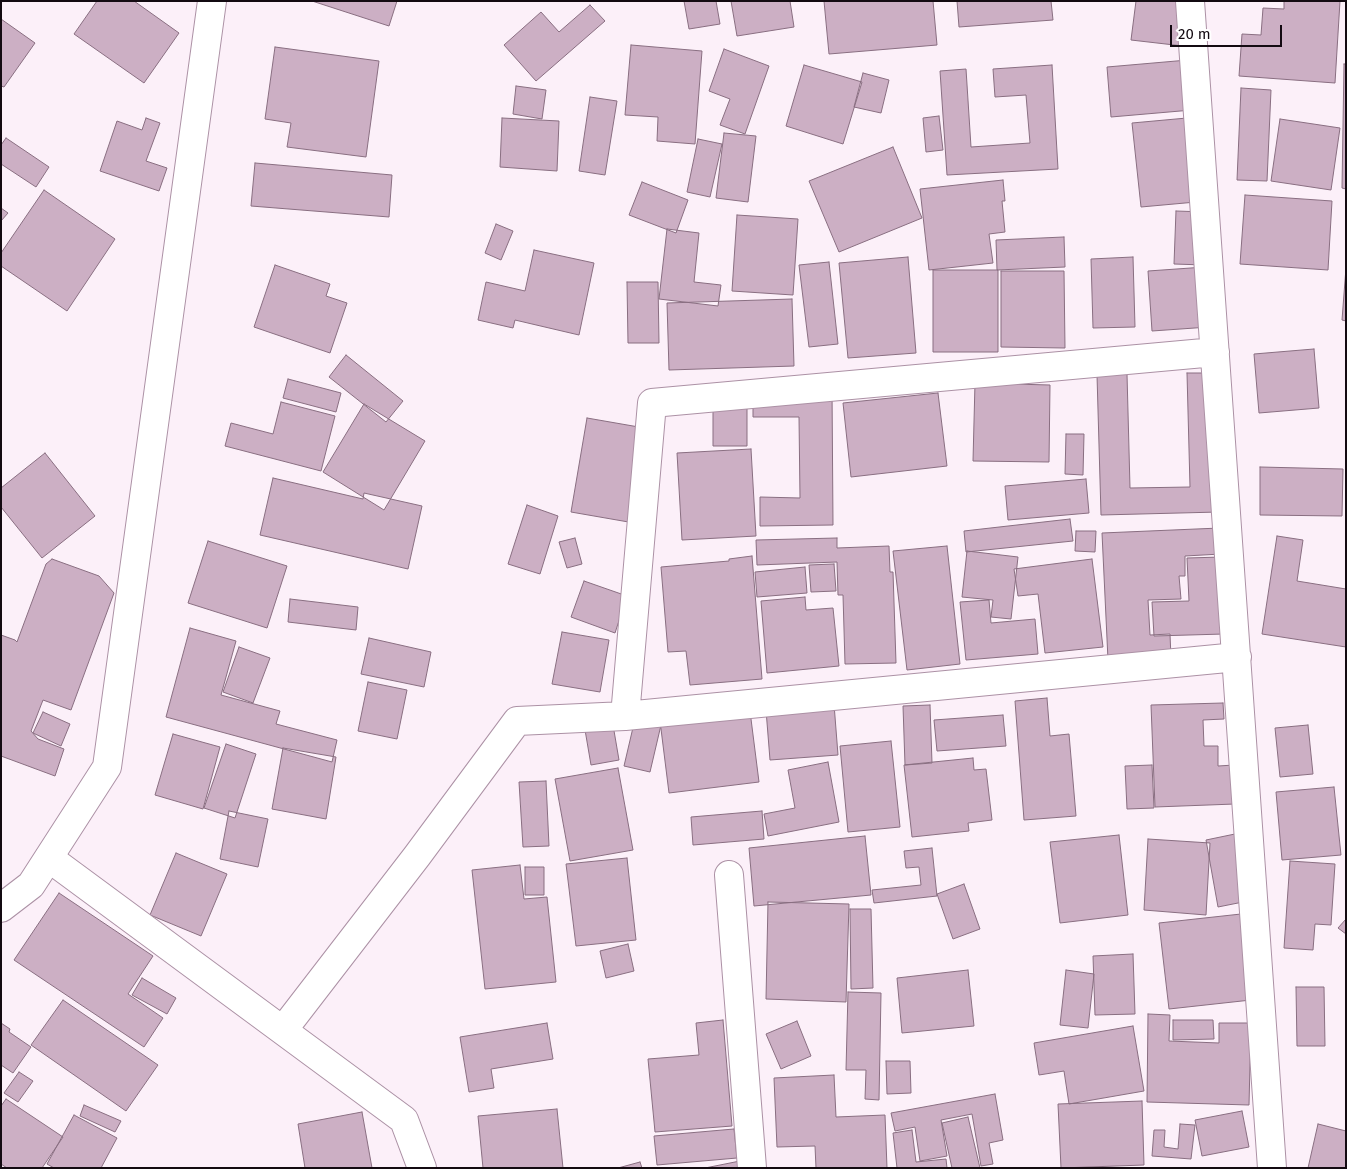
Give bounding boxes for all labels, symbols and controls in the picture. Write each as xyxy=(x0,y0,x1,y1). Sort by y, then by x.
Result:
scale bar xyxy=(1172,15,1284,47)
text: 20 m xyxy=(1178,25,1211,43)

